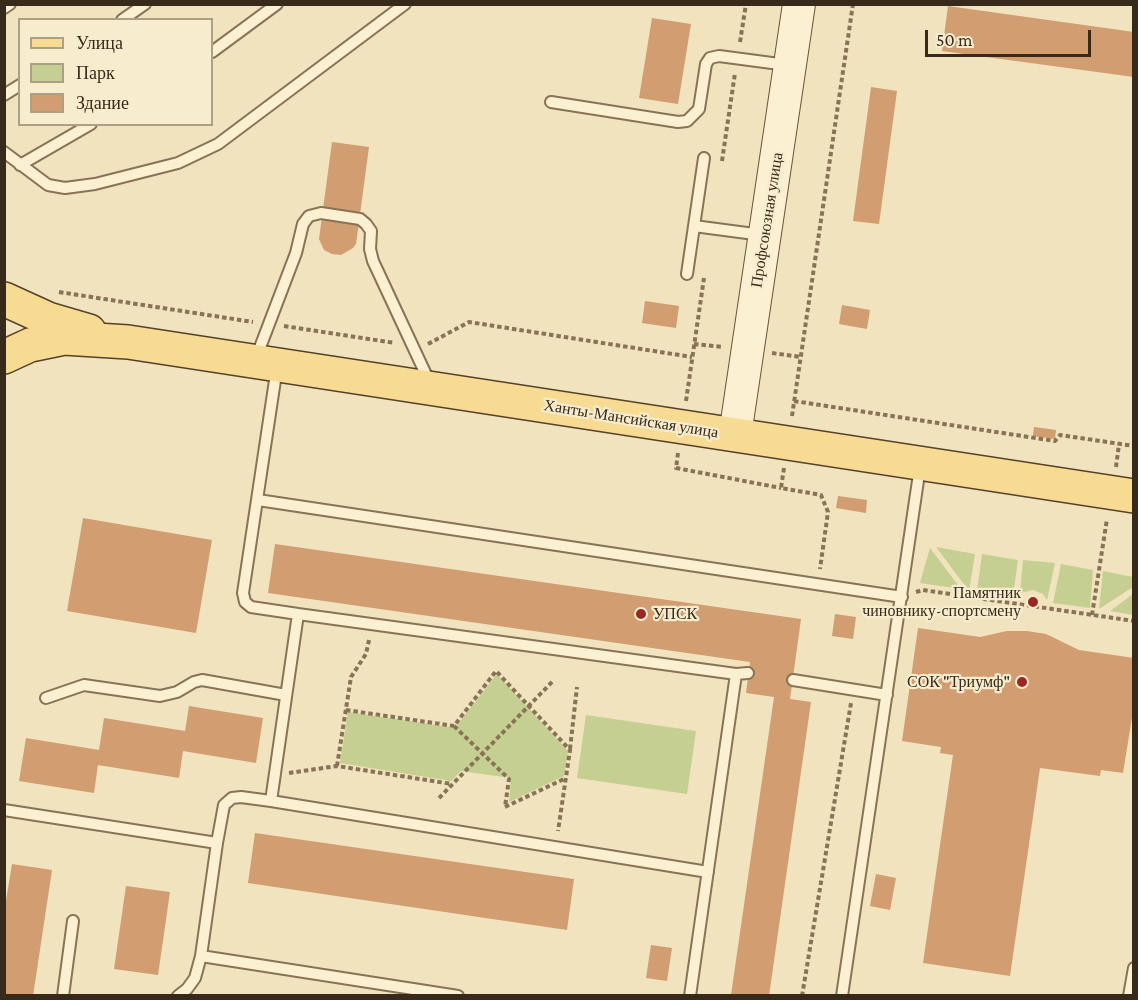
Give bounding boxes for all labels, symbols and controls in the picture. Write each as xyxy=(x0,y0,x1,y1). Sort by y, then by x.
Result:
legend xyxy=(18,18,213,126)
scale bar xyxy=(928,18,1094,56)
text: 50 m xyxy=(936,30,973,50)
text: Улица xyxy=(76,33,123,53)
text: Парк xyxy=(76,63,115,83)
text: Здание xyxy=(76,93,129,113)
street label: Профсоюзная улица xyxy=(747,151,787,289)
street label: Ханты-Мансийская улица xyxy=(542,396,720,442)
place label: Памятник чиновнику-спортсмену xyxy=(862,583,1021,621)
marker: Памятник чиновнику-спортсмену xyxy=(1026,595,1040,609)
place label: УПСК xyxy=(653,604,697,624)
marker: УПСК xyxy=(634,607,648,621)
place label: СОК "Триумф" xyxy=(907,672,1010,692)
marker: СОК "Триумф" xyxy=(1015,675,1029,689)

